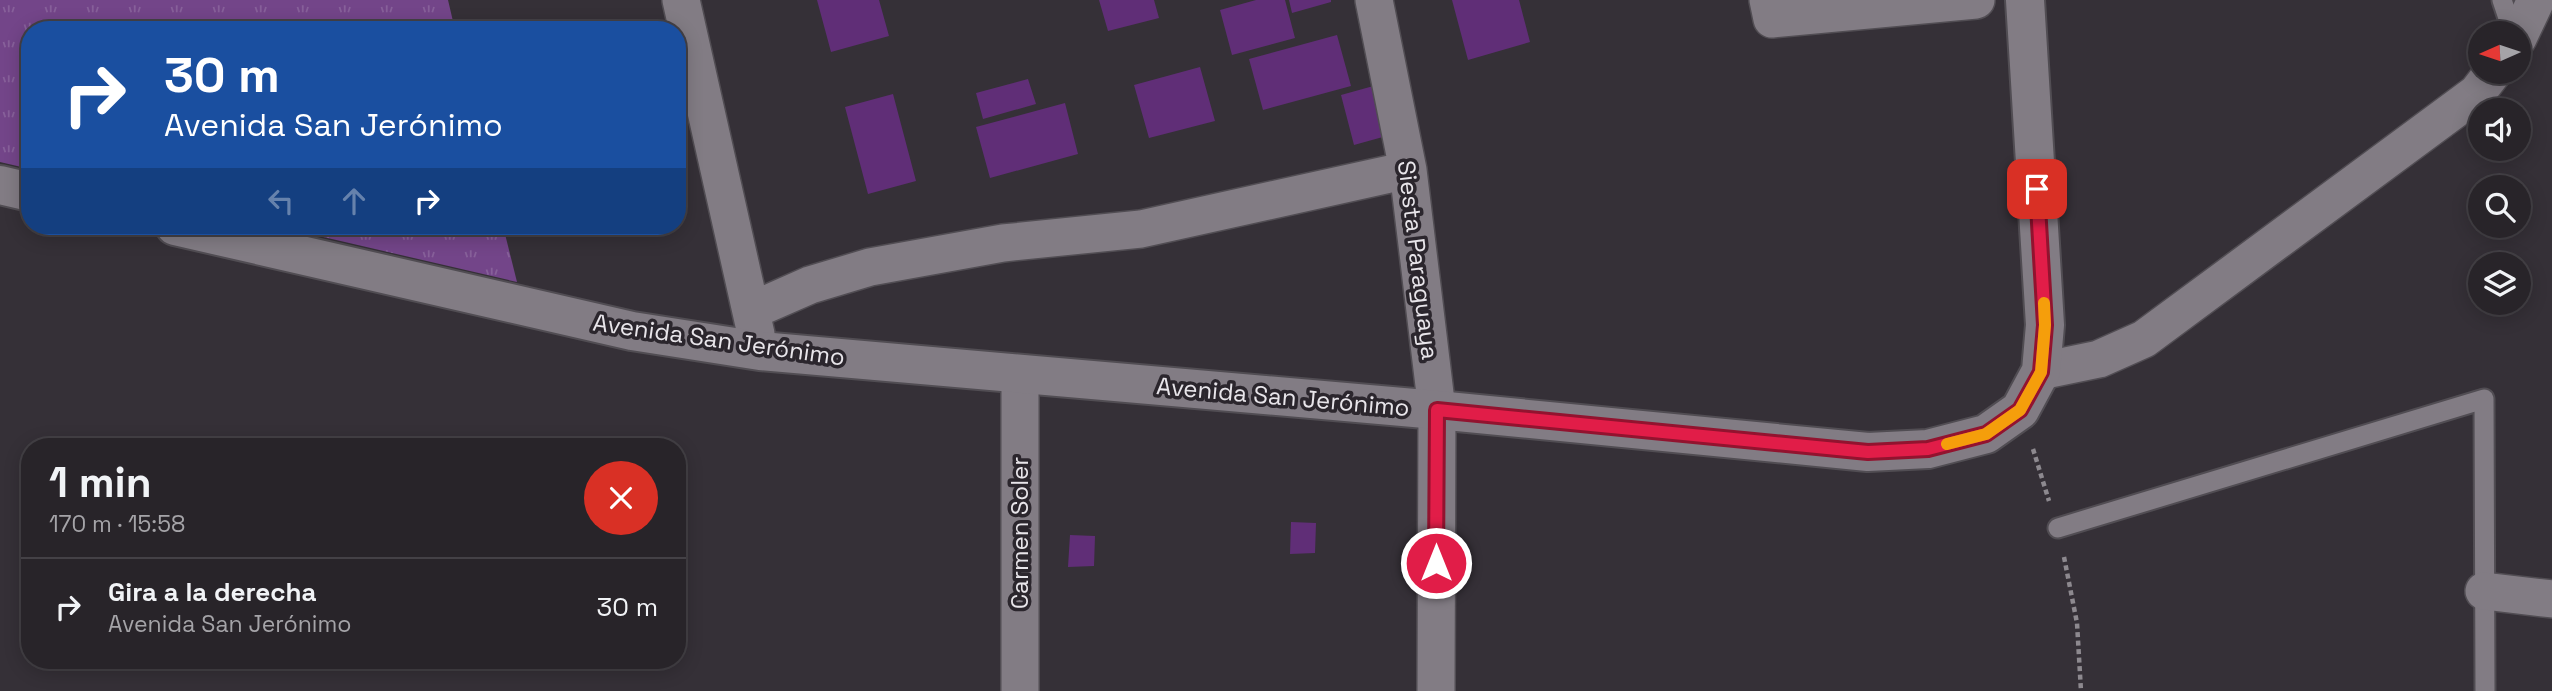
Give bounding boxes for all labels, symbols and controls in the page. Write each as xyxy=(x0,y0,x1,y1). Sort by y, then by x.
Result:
north arrow xyxy=(2468,21,2530,84)
map controls xyxy=(2468,21,2531,315)
text: 30 m xyxy=(164,44,280,106)
icon: right xyxy=(49,49,140,140)
button: sound xyxy=(2468,98,2531,161)
text: Avenida San Jerónimo xyxy=(164,105,503,145)
street label: Siesta Paraguaya xyxy=(1391,159,1446,361)
pin xyxy=(2007,159,2067,219)
icon: arrive xyxy=(2018,170,2056,208)
button: search xyxy=(2468,175,2531,238)
icon: left xyxy=(262,182,300,220)
icon: ahead xyxy=(335,182,373,220)
icon: right xyxy=(408,182,446,220)
button: layers xyxy=(2468,252,2531,315)
street label: Avenida San Jerónimo xyxy=(591,306,847,373)
street label: Avenida San Jerónimo xyxy=(1155,370,1411,423)
text: 1 min xyxy=(49,456,152,509)
street label: Carmen Soler xyxy=(1004,457,1035,609)
button: close xyxy=(584,461,658,535)
text: 170 m · 15:58 xyxy=(49,509,185,539)
position arrow xyxy=(1399,526,1473,600)
text: Gira a la derecha xyxy=(108,575,317,609)
icon: right xyxy=(49,588,87,626)
text: 30 m xyxy=(597,590,658,624)
text: Avenida San Jerónimo xyxy=(108,609,352,639)

